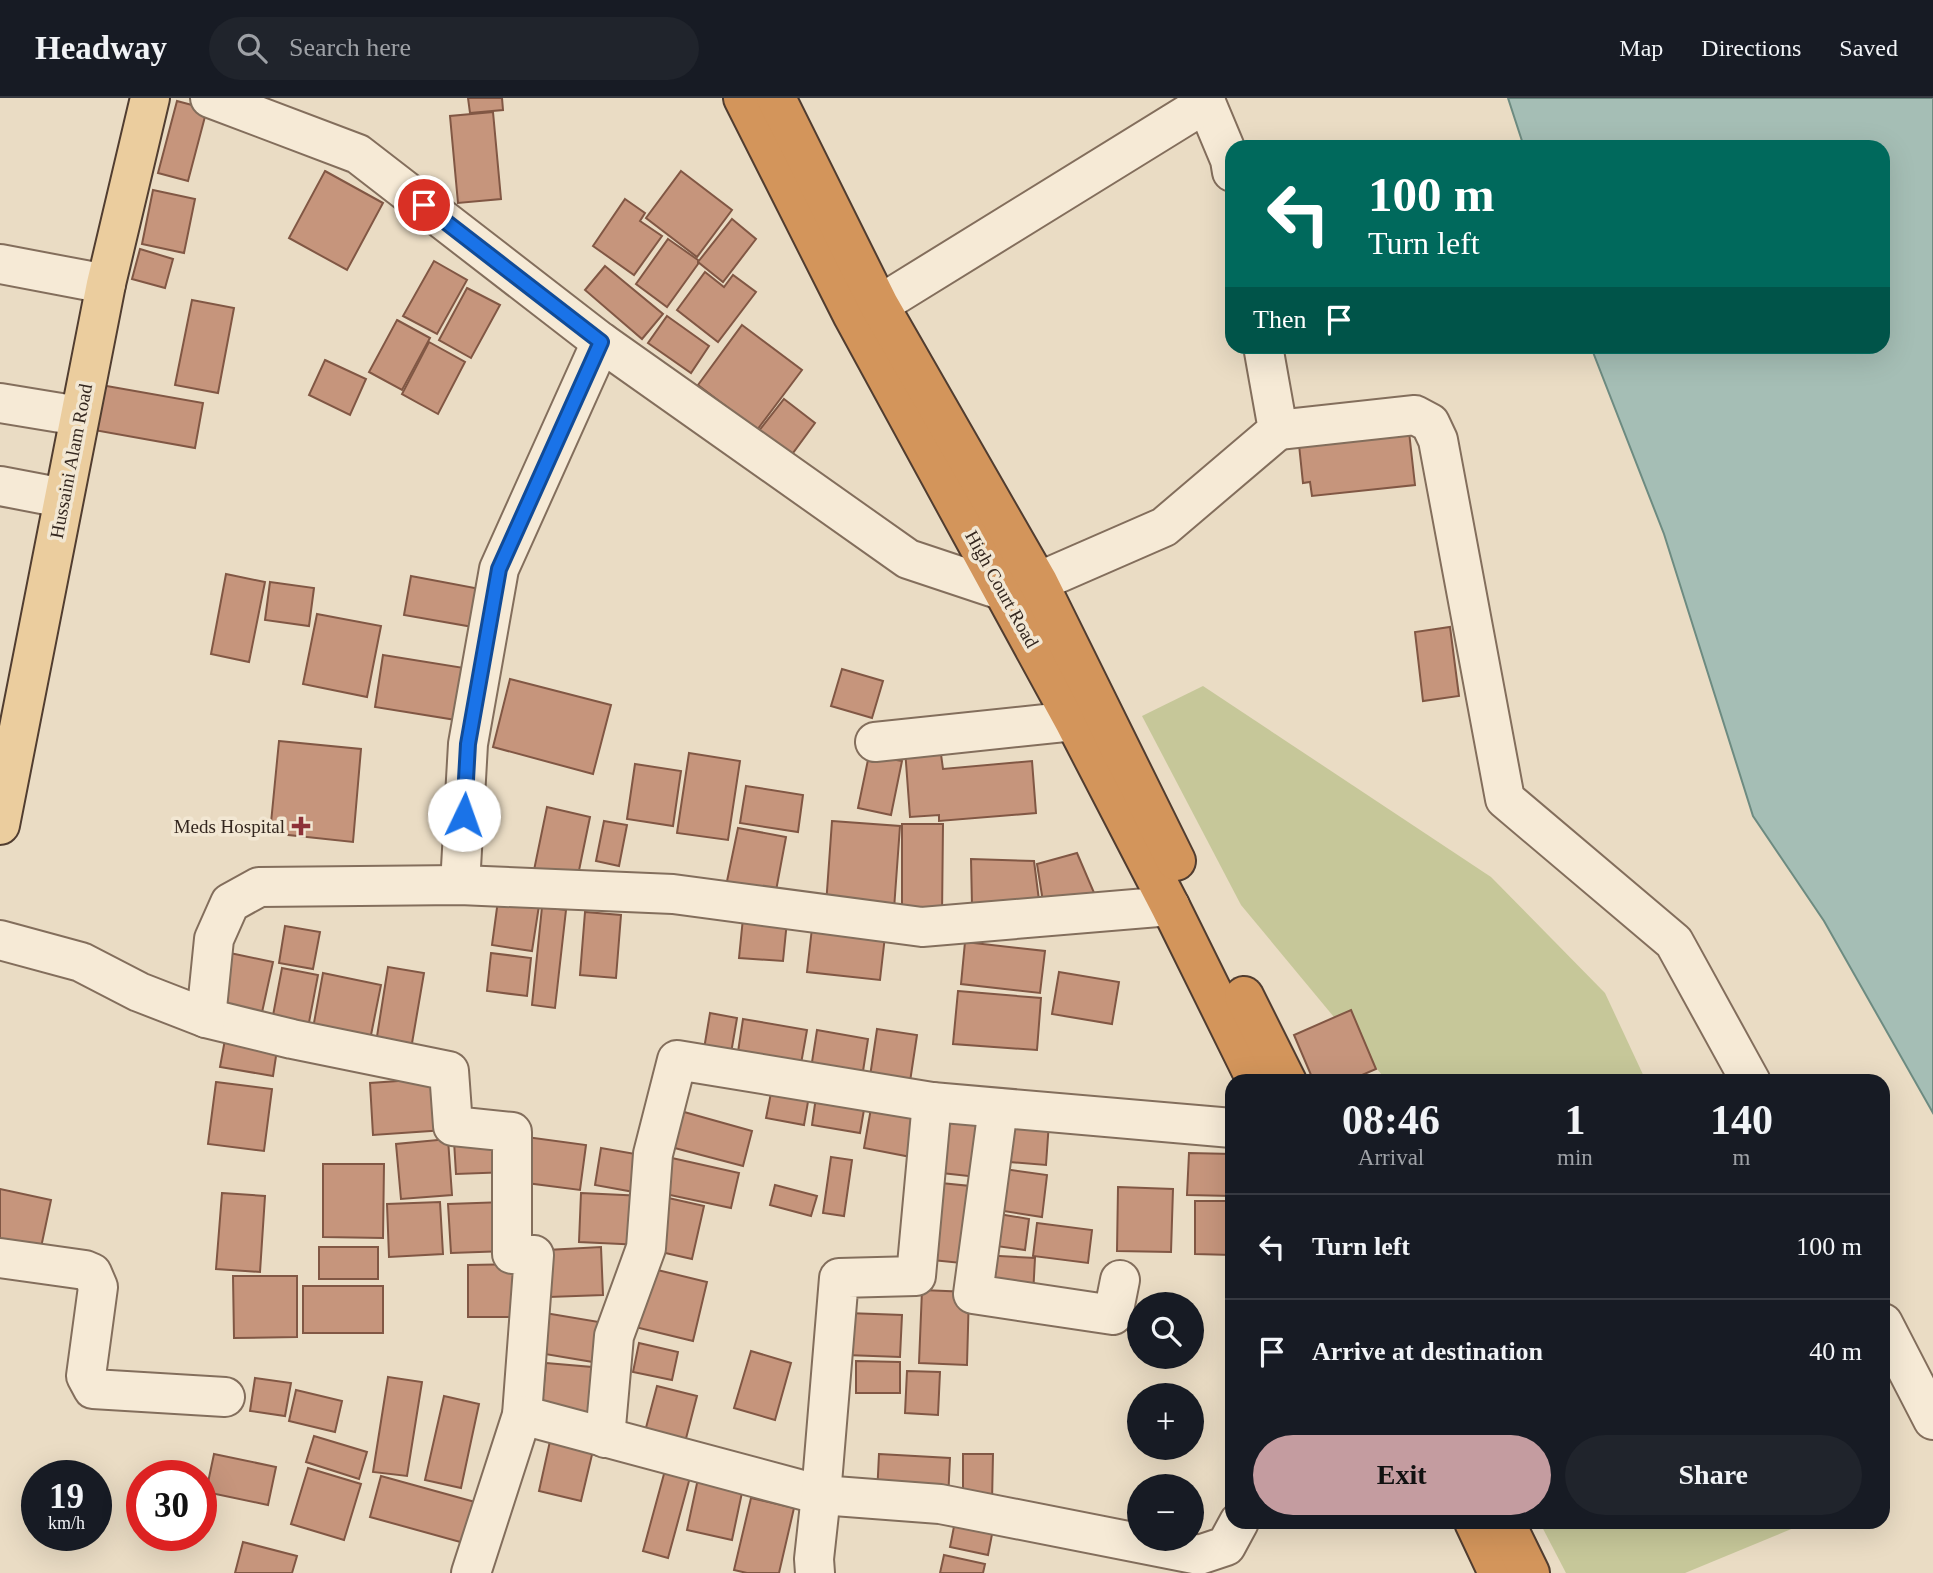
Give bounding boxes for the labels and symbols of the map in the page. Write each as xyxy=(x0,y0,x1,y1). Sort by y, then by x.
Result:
pin xyxy=(394,175,454,235)
street label: Hussaini Alam Road xyxy=(46,381,96,540)
street label: High Court Road xyxy=(961,527,1043,652)
position arrow xyxy=(427,778,501,852)
place label: Meds Hospital xyxy=(174,816,285,837)
marker: Meds Hospital xyxy=(291,816,311,836)
speed limit sign: 30 xyxy=(126,1460,217,1551)

